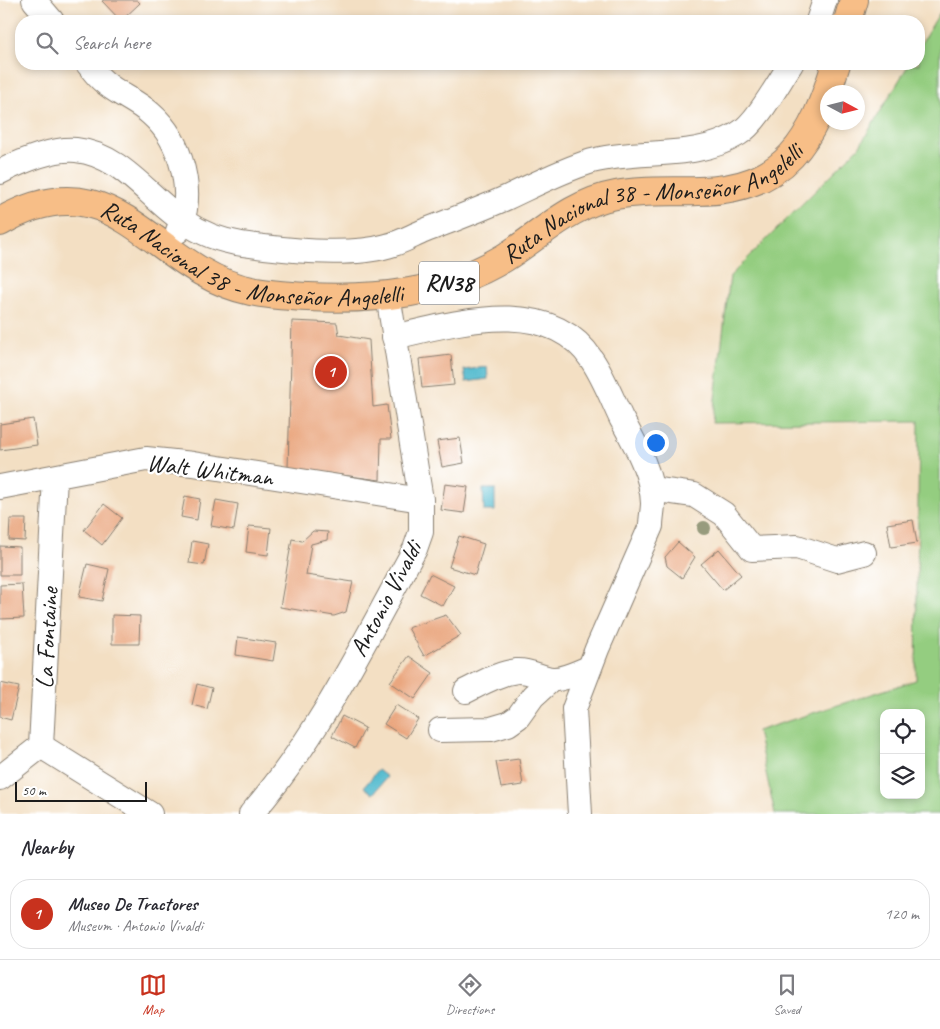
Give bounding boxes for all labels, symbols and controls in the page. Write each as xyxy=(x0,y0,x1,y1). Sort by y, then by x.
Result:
search box xyxy=(15,15,925,70)
icon: search xyxy=(33,29,61,57)
text: Search here xyxy=(73,31,150,55)
north arrow xyxy=(820,85,865,130)
street label: Ruta Nacional 38 - Monseñor Angelelli xyxy=(496,135,813,271)
street label: Ruta Nacional 38 - Monseñor Angelelli xyxy=(96,193,408,314)
road number: RN38 xyxy=(419,262,479,304)
pin: 1 xyxy=(315,353,347,391)
your location xyxy=(643,430,669,456)
street label: Walt Whitman xyxy=(145,446,277,494)
street label: Antonio Vivaldi xyxy=(342,533,431,662)
street label: La Fontaine xyxy=(28,585,66,689)
map controls xyxy=(880,709,925,799)
button: locate xyxy=(880,709,925,754)
button: layers xyxy=(880,754,925,799)
scale bar xyxy=(15,779,148,802)
text: 50 m xyxy=(22,782,46,799)
text: Nearby xyxy=(20,834,73,860)
text: Museo De Tractores xyxy=(68,892,198,916)
text: 1 xyxy=(33,904,41,924)
text: 120 m xyxy=(885,904,919,924)
text: Museum · Antonio Vivaldi xyxy=(68,916,203,936)
tab: Map xyxy=(139,971,167,1018)
tab: Directions xyxy=(446,971,494,1018)
tab: Saved xyxy=(773,971,801,1018)

